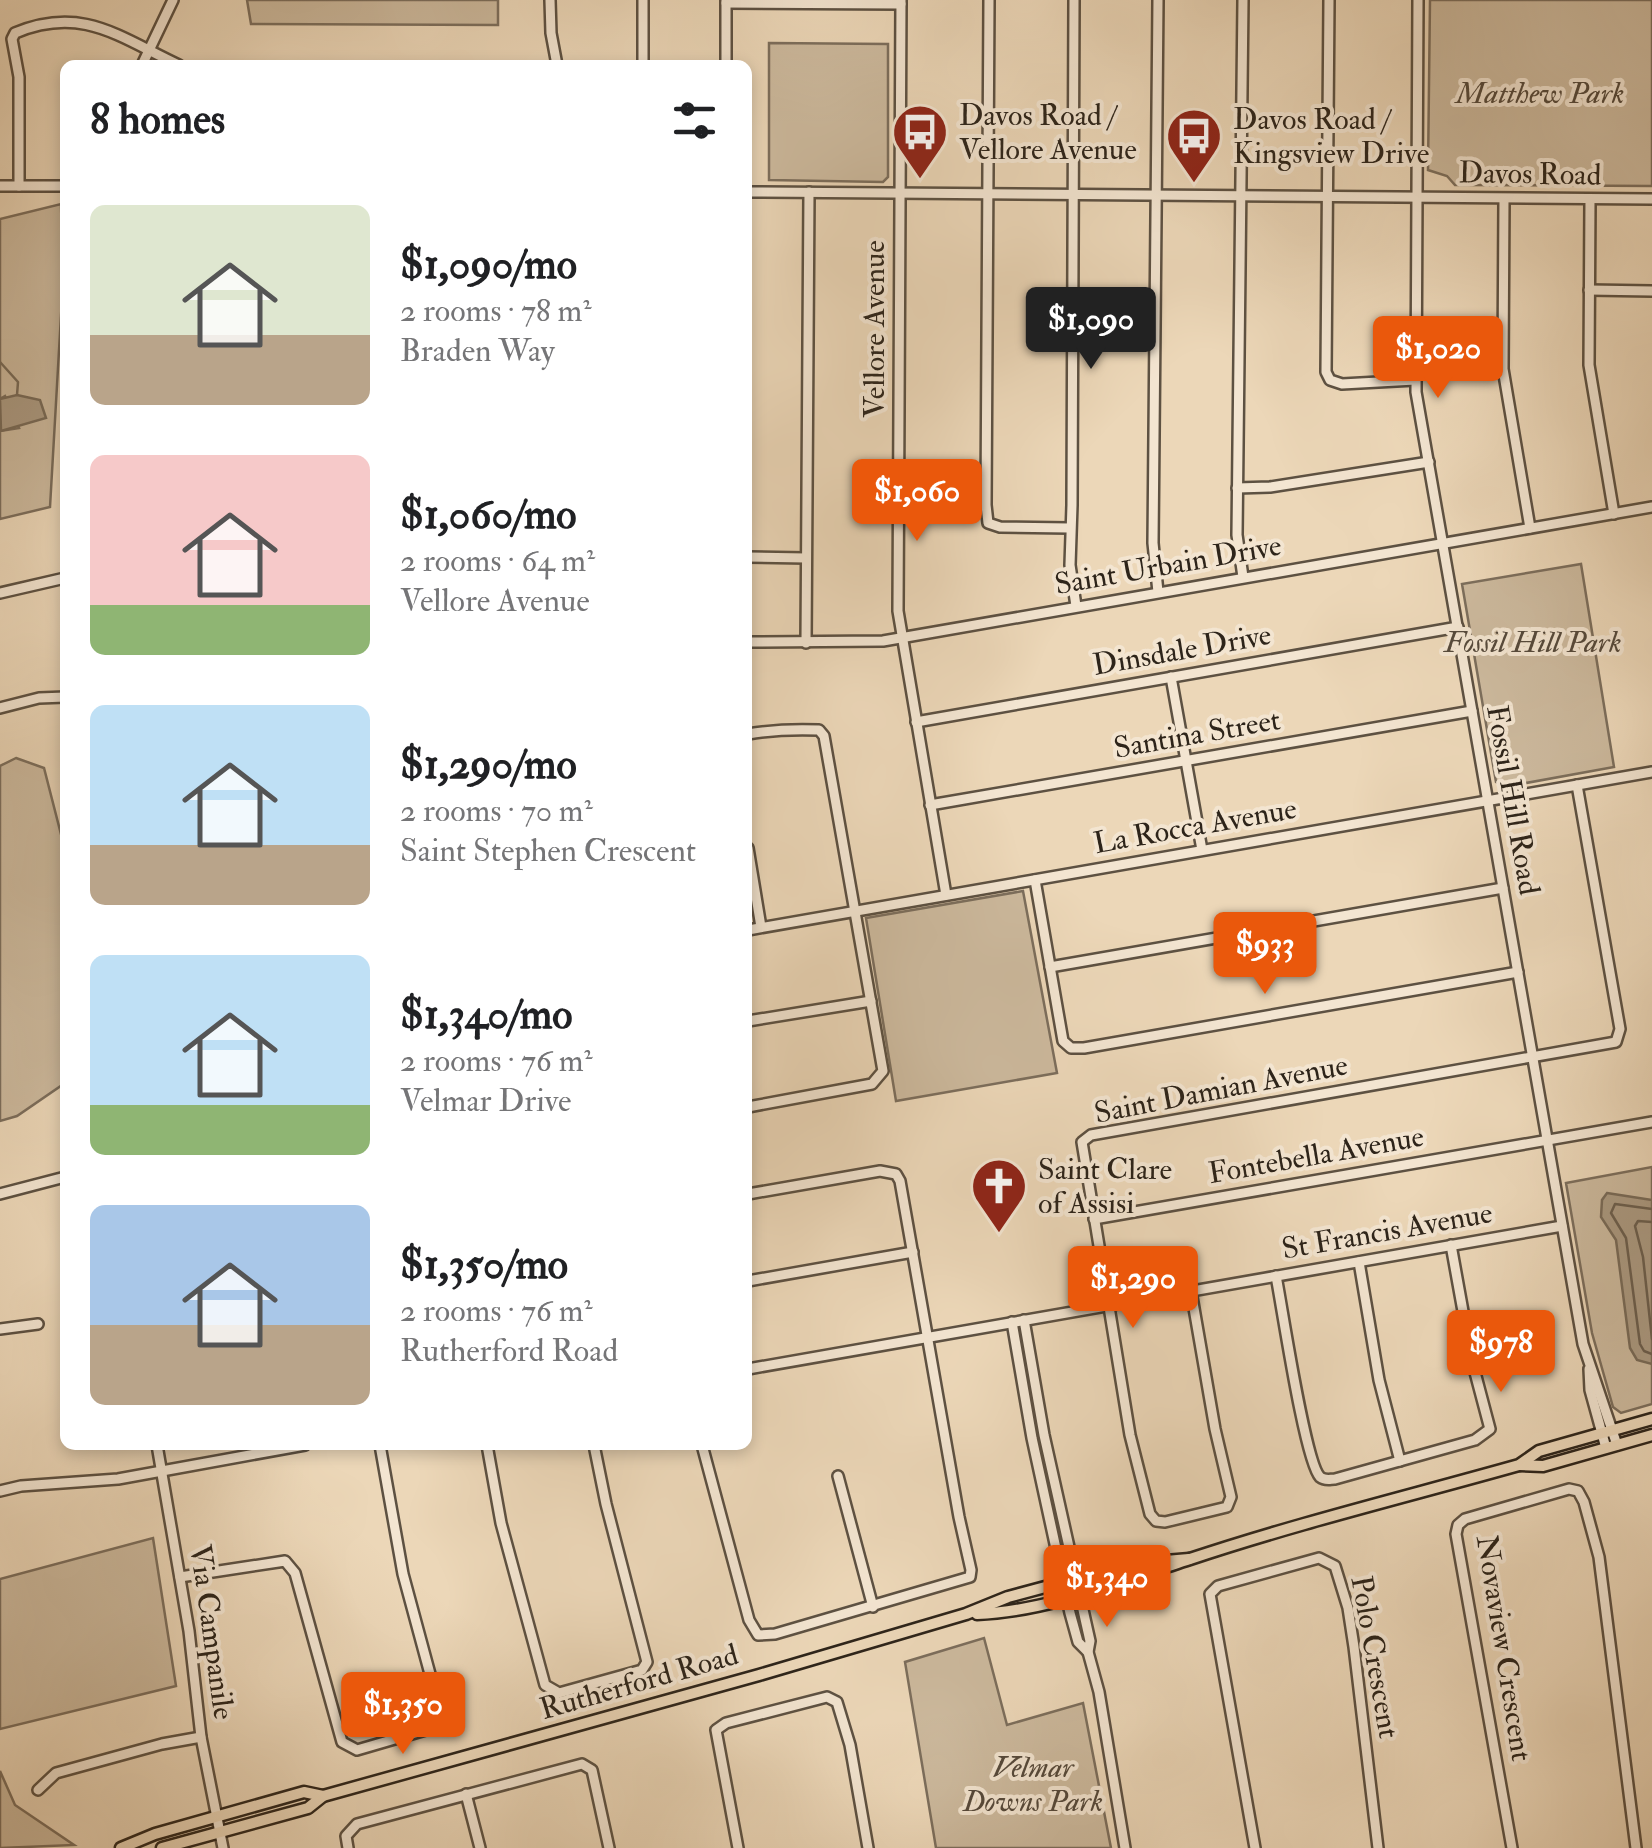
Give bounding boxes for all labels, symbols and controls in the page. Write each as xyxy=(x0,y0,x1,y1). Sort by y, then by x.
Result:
park label: Matthew Park xyxy=(1454,75,1624,112)
icon: filters xyxy=(667,93,722,148)
text: 8 homes xyxy=(90,94,225,146)
place label: Davos Road / Vellore Avenue xyxy=(959,97,1137,168)
place label: Davos Road / Kingsview Drive xyxy=(1233,101,1429,172)
bus stop icon: Davos Road / Vellore Avenue xyxy=(890,102,950,181)
bus stop icon: Davos Road / Kingsview Drive xyxy=(1164,106,1224,185)
street label: Davos Road xyxy=(1458,154,1602,194)
text: $1,090/mo xyxy=(400,239,577,291)
street label: Vellore Avenue xyxy=(856,240,893,418)
icon: home xyxy=(170,245,290,365)
pin: $1,090 xyxy=(1010,287,1172,372)
text: 2 rooms · 78 m² xyxy=(400,291,591,331)
text: $1,090 xyxy=(1048,299,1134,339)
pin: $1,020 xyxy=(1357,316,1519,401)
text: $1,020 xyxy=(1395,328,1481,368)
text: Braden Way xyxy=(400,331,555,371)
pin: $1,060 xyxy=(836,459,998,544)
text: $1,060 xyxy=(874,471,960,511)
text: $1,060/mo xyxy=(400,489,577,541)
icon: home xyxy=(170,495,290,615)
street label: Saint Urbain Drive xyxy=(1052,527,1284,603)
text: 2 rooms · 64 m² xyxy=(400,541,595,581)
text: Vellore Avenue xyxy=(400,581,590,621)
street label: Dinsdale Drive xyxy=(1090,616,1274,684)
park label: Fossil Hill Park xyxy=(1442,624,1622,661)
street label: Santina Street xyxy=(1111,701,1283,767)
street label: Fossil Hill Road xyxy=(1478,702,1548,898)
text: $1,290/mo xyxy=(400,739,577,791)
icon: home xyxy=(170,745,290,865)
street label: La Rocca Avenue xyxy=(1091,790,1299,862)
text: 2 rooms · 70 m² xyxy=(400,791,593,831)
text: Saint Stephen Crescent xyxy=(400,831,696,871)
pin: $933 xyxy=(1206,912,1324,997)
text: $933 xyxy=(1235,924,1295,964)
text: $1,340/mo xyxy=(400,989,572,1041)
icon: home xyxy=(170,995,290,1115)
text: 2 rooms · 76 m² xyxy=(400,1041,593,1081)
street label: Saint Damian Avenue xyxy=(1091,1046,1351,1132)
text: Velmar Drive xyxy=(400,1081,571,1121)
street label: Fontebella Avenue xyxy=(1205,1118,1427,1192)
place label: Saint Clare of Assisi xyxy=(1038,1151,1172,1222)
church icon: Saint Clare of Assisi xyxy=(969,1156,1029,1235)
street label: St Francis Avenue xyxy=(1279,1194,1495,1268)
text: $1,350/mo xyxy=(400,1239,568,1291)
icon: home xyxy=(170,1245,290,1365)
pin: $1,290 xyxy=(1052,1246,1214,1331)
text: $1,290 xyxy=(1090,1258,1176,1298)
text: 2 rooms · 76 m² xyxy=(400,1291,593,1331)
pin: $978 xyxy=(1442,1310,1560,1395)
text: $978 xyxy=(1469,1322,1533,1362)
text: Rutherford Road xyxy=(400,1331,618,1371)
street label: Novaview Crescent xyxy=(1468,1532,1540,1764)
street label: Via Campanile xyxy=(181,1542,243,1722)
pin: $1,340 xyxy=(1026,1545,1188,1630)
text: $1,340 xyxy=(1066,1557,1148,1597)
street label: Polo Crescent xyxy=(1342,1573,1408,1742)
street label: Rutherford Road xyxy=(536,1636,743,1728)
pin: $1,350 xyxy=(322,1672,484,1757)
text: $1,350 xyxy=(363,1684,443,1724)
park label: Velmar Downs Park xyxy=(962,1749,1103,1820)

